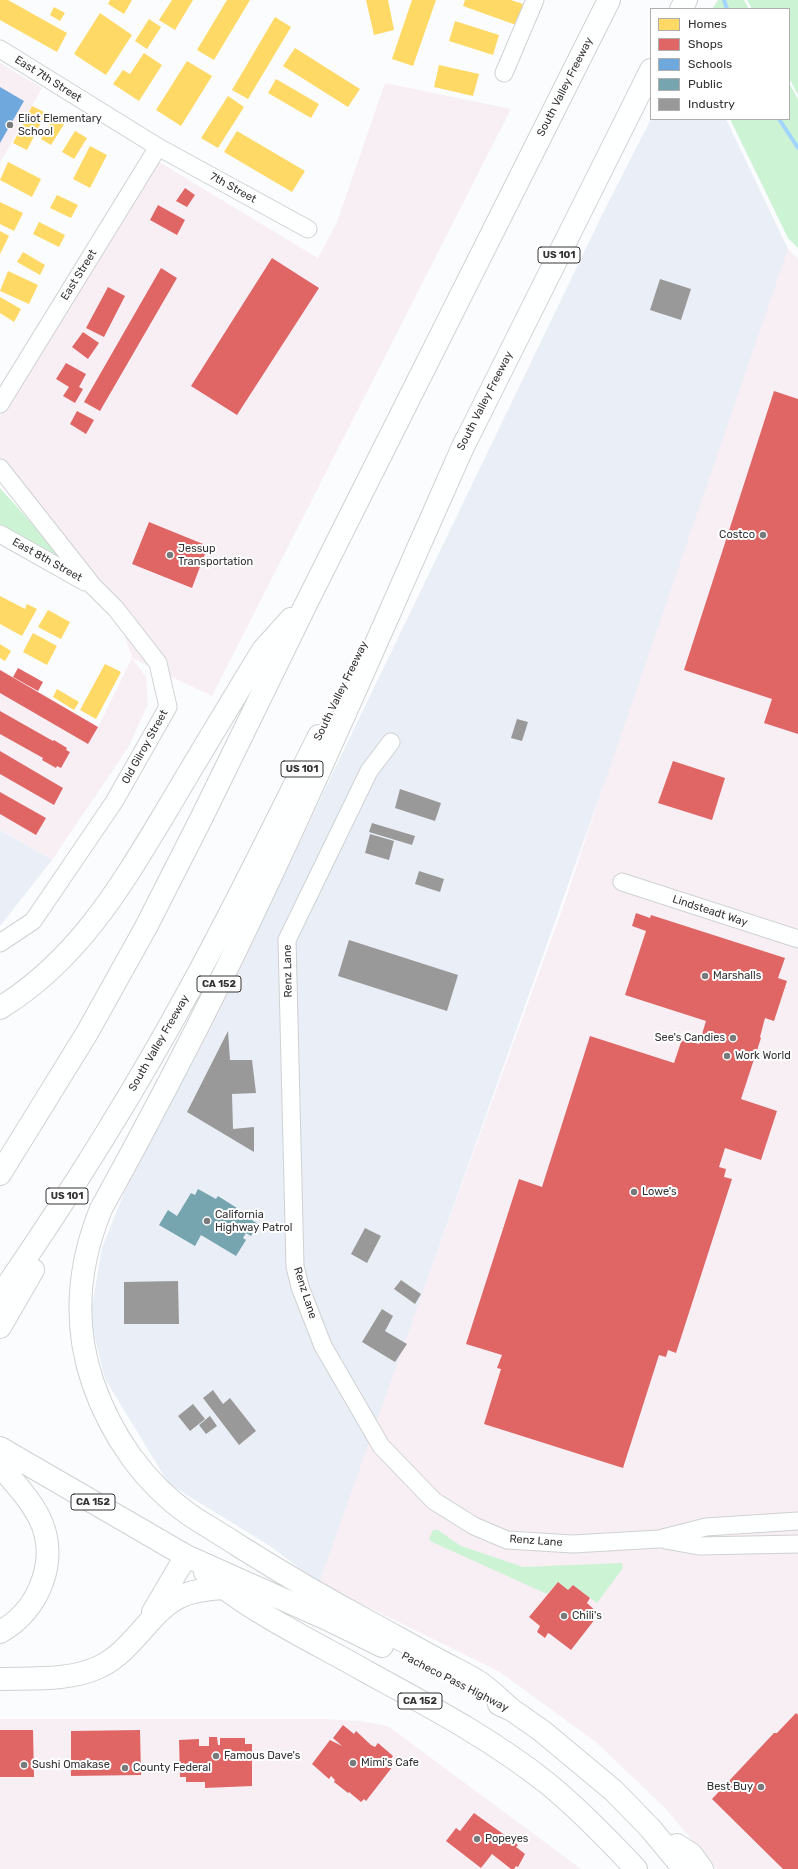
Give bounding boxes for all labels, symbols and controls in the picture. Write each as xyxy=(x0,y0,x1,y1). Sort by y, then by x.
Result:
legend xyxy=(650,8,790,120)
text: Homes xyxy=(688,17,727,31)
street label: South Valley Freeway xyxy=(534,35,596,139)
text: Shops xyxy=(688,37,723,51)
street label: East 7th Street xyxy=(12,53,84,105)
text: Schools xyxy=(688,57,732,71)
text: Public xyxy=(688,77,723,91)
text: Industry xyxy=(688,97,735,111)
place label: Eliot Elementary School xyxy=(18,112,102,138)
marker: Eliot Elementary School xyxy=(5,120,15,130)
street label: 7th Street xyxy=(207,170,259,206)
street label: East Street xyxy=(58,247,100,303)
road number: US 101 xyxy=(538,247,580,263)
street label: South Valley Freeway xyxy=(454,349,516,453)
place label: Costco xyxy=(719,528,755,542)
marker: Costco xyxy=(758,530,768,540)
street label: East 8th Street xyxy=(10,535,84,585)
place label: Jessup Transportation xyxy=(178,542,253,568)
marker: Jessup Transportation xyxy=(165,550,175,560)
street label: South Valley Freeway xyxy=(311,639,371,743)
street label: Old Gilroy Street xyxy=(119,708,171,786)
road number: US 101 xyxy=(281,761,323,777)
street label: Lindsteadt Way xyxy=(671,893,749,929)
street label: Renz Lane xyxy=(281,944,295,998)
place label: Marshalls xyxy=(713,969,761,983)
marker: Marshalls xyxy=(700,971,710,981)
road number: CA 152 xyxy=(197,976,241,992)
street label: South Valley Freeway xyxy=(126,992,192,1094)
place label: See's Candies xyxy=(655,1031,725,1045)
marker: See's Candies xyxy=(728,1033,738,1043)
place label: Work World xyxy=(735,1049,791,1063)
marker: Work World xyxy=(722,1051,732,1061)
place label: Lowe's xyxy=(642,1185,677,1199)
marker: Lowe's xyxy=(629,1187,639,1197)
road number: US 101 xyxy=(46,1188,88,1204)
place label: California Highway Patrol xyxy=(215,1208,292,1234)
marker: California Highway Patrol xyxy=(202,1216,212,1226)
street label: Renz Lane xyxy=(290,1266,320,1320)
road number: CA 152 xyxy=(71,1494,115,1510)
street label: Renz Lane xyxy=(509,1533,563,1549)
place label: Chili's xyxy=(572,1609,602,1623)
marker: Chili's xyxy=(559,1611,569,1621)
street label: Pacheco Pass Highway xyxy=(399,1649,511,1715)
road number: CA 152 xyxy=(398,1693,442,1709)
place label: Famous Dave's xyxy=(224,1749,300,1763)
marker: Famous Dave's xyxy=(211,1751,221,1761)
place label: Mimi's Cafe xyxy=(361,1756,419,1770)
place label: Sushi Omakase xyxy=(32,1758,110,1772)
marker: Mimi's Cafe xyxy=(348,1758,358,1768)
marker: Sushi Omakase xyxy=(19,1760,29,1770)
place label: County Federal xyxy=(133,1761,211,1775)
marker: County Federal xyxy=(120,1763,130,1773)
place label: Best Buy xyxy=(707,1780,753,1794)
marker: Best Buy xyxy=(756,1782,766,1792)
place label: Popeyes xyxy=(485,1832,528,1846)
marker: Popeyes xyxy=(472,1834,482,1844)

